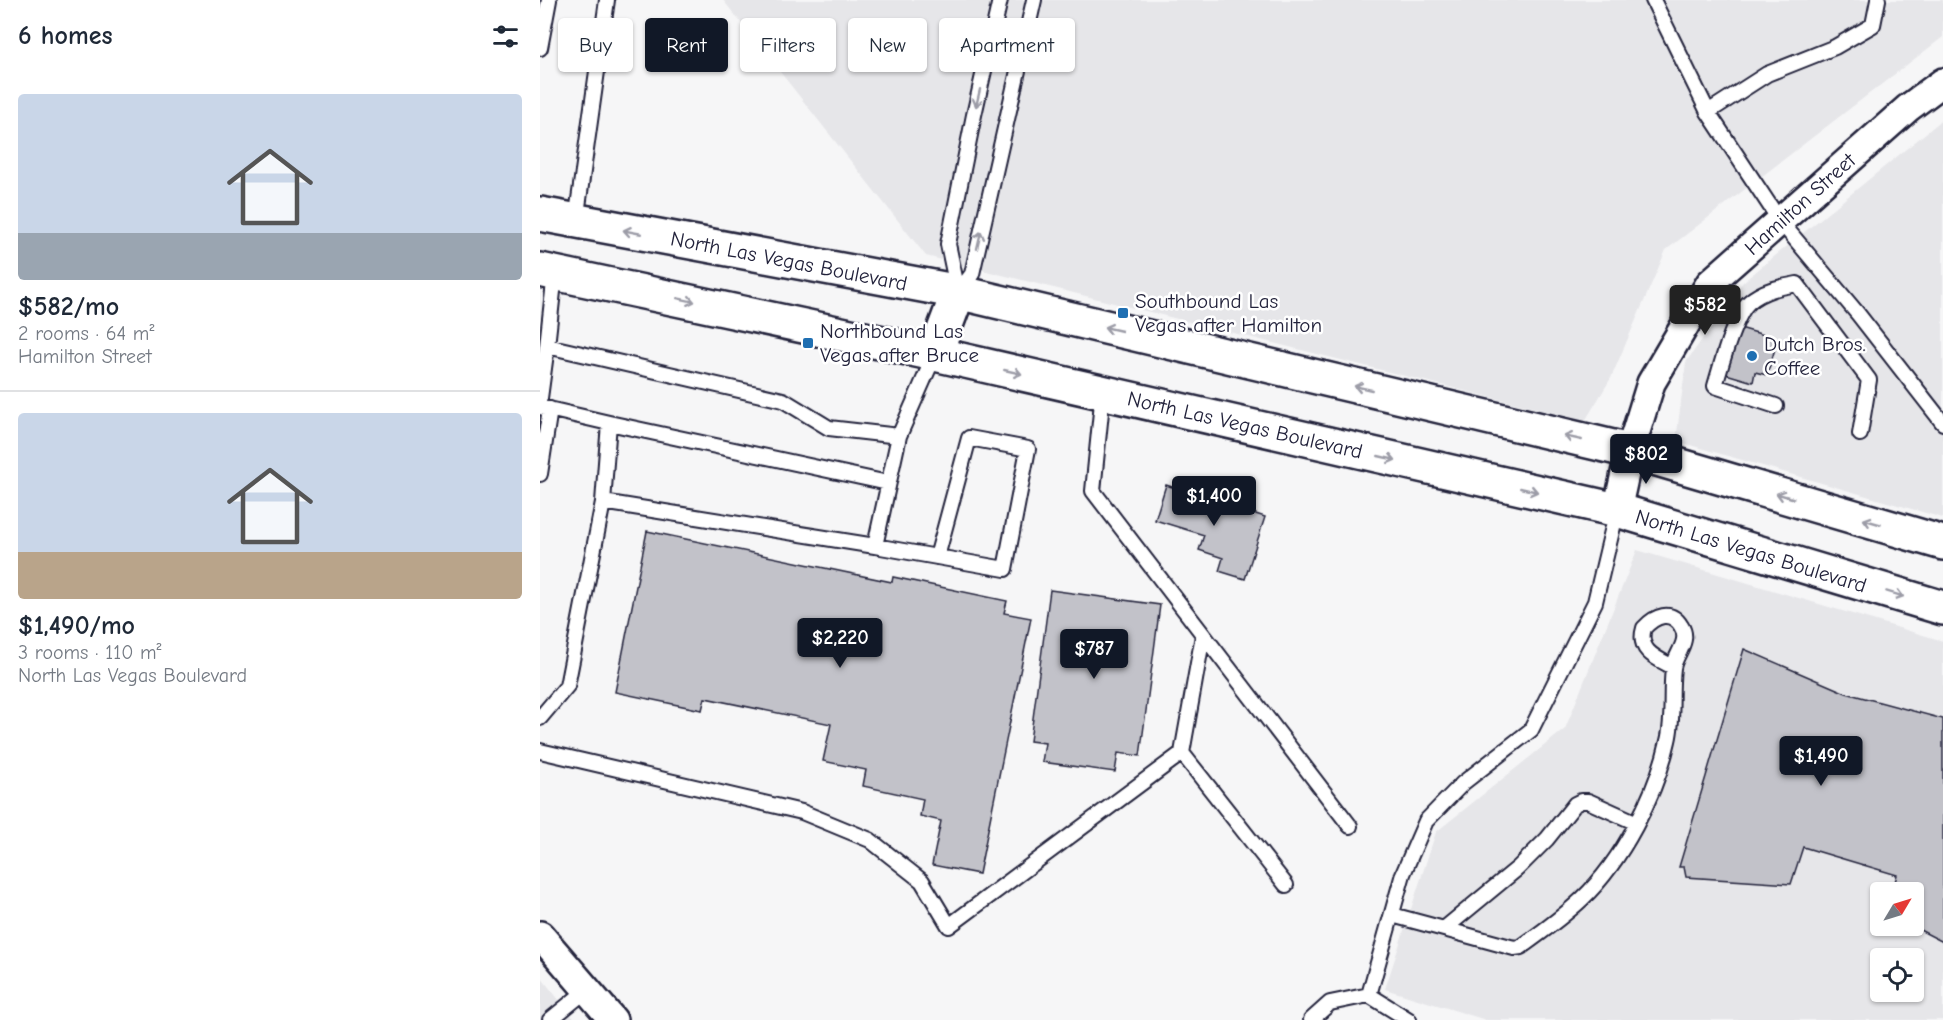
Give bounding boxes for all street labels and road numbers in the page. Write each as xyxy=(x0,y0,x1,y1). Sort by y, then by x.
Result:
street label: Hamilton Street xyxy=(1740,147,1861,260)
street label: North Las Vegas Boulevard xyxy=(669,226,909,296)
street label: North Las Vegas Boulevard xyxy=(1125,386,1365,464)
street label: North Las Vegas Boulevard xyxy=(1632,504,1870,598)

